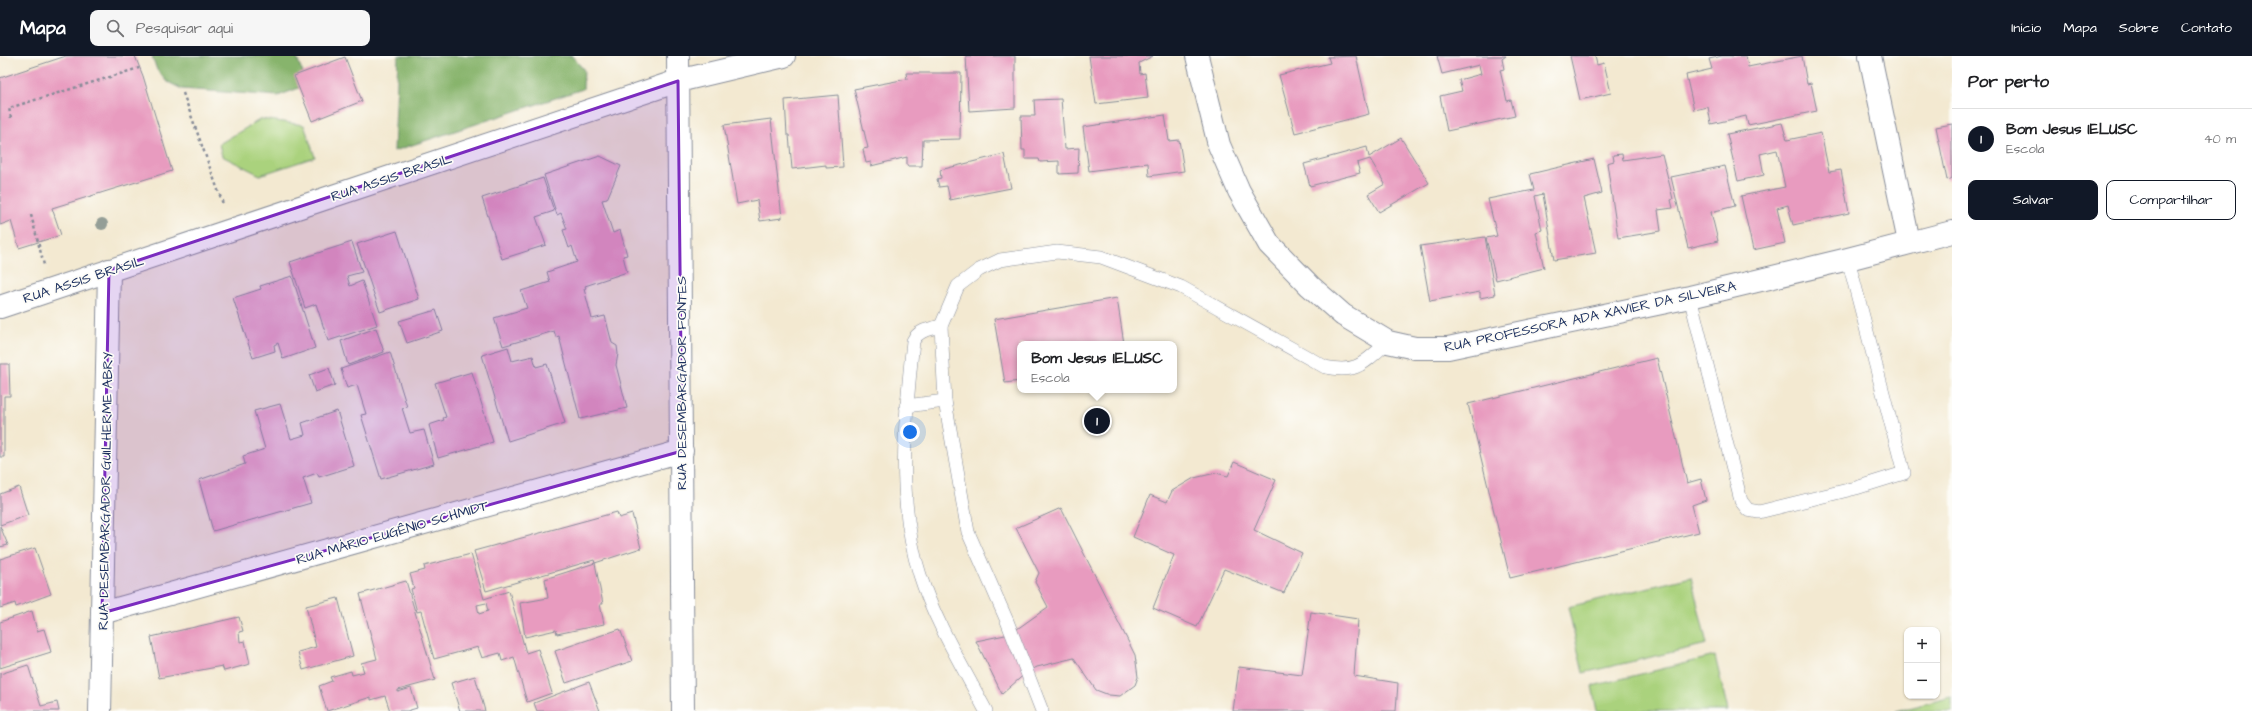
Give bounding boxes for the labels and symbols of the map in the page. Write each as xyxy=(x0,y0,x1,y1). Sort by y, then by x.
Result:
street label: RUA ASSIS BRASIL xyxy=(328,149,455,207)
street label: RUA ASSIS BRASIL xyxy=(20,251,147,309)
street label: RUA DESEMBARGADOR FONTES xyxy=(672,276,692,490)
street label: RUA PROFESSORA ADA XAVIER DA SILVEIRA xyxy=(1442,276,1738,358)
street label: RUA DESEMBARGADOR GUILHERME ABRY xyxy=(94,351,118,630)
pin: 1 xyxy=(1084,406,1110,436)
your location xyxy=(900,422,920,442)
street label: RUA MÁRIO EUGÊNIO SCHMIDT xyxy=(294,496,491,570)

